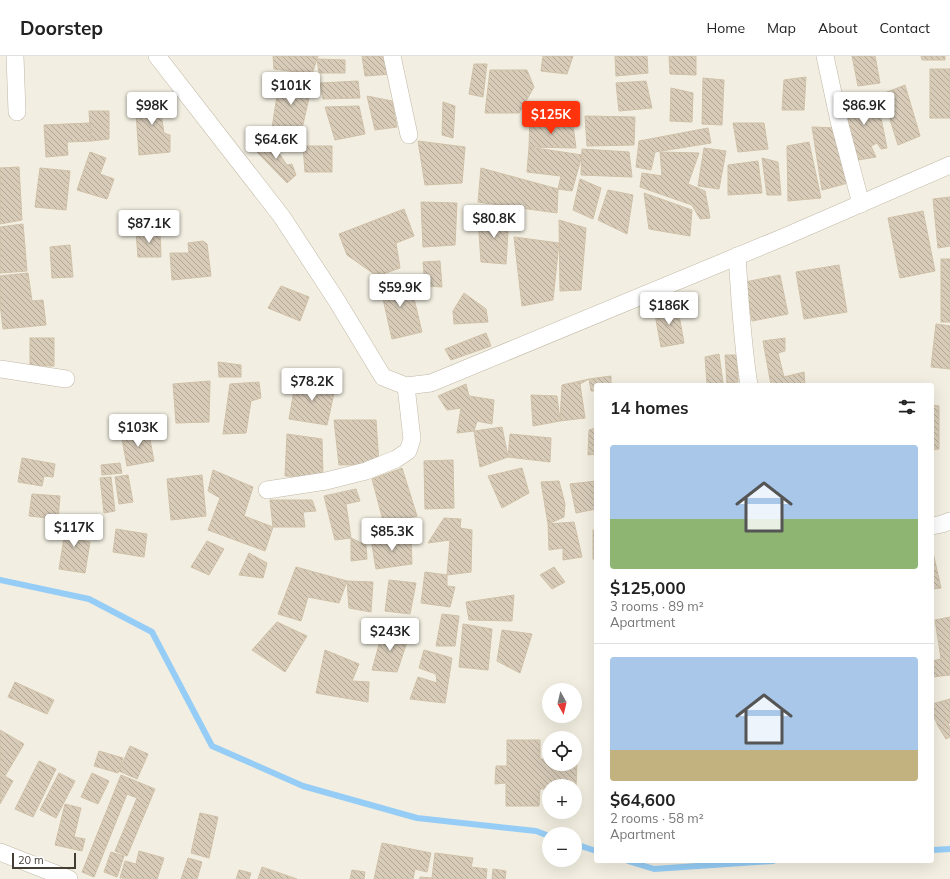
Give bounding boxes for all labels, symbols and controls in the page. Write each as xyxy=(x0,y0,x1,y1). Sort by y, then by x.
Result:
text: Doorstep xyxy=(20,16,103,40)
text: Home xyxy=(706,19,745,37)
text: Map xyxy=(767,19,796,37)
text: About xyxy=(818,19,858,37)
text: Contact xyxy=(880,19,930,37)
pin: $101K xyxy=(263,72,319,106)
text: $101K xyxy=(271,77,311,93)
pin: $98K xyxy=(128,92,176,126)
pin: $86.9K xyxy=(831,92,897,126)
text: $98K xyxy=(136,97,168,113)
text: $86.9K xyxy=(842,97,886,113)
pin: $125K xyxy=(523,101,579,135)
text: $125K xyxy=(531,106,571,122)
pin: $64.6K xyxy=(243,126,309,160)
text: $64.6K xyxy=(254,131,298,147)
pin: $80.8K xyxy=(461,205,527,239)
pin: $87.1K xyxy=(116,210,182,244)
text: $80.8K xyxy=(472,210,516,226)
text: $87.1K xyxy=(127,215,171,231)
pin: $59.9K xyxy=(367,274,433,308)
text: $59.9K xyxy=(378,279,422,295)
pin: $186K xyxy=(641,292,697,326)
text: $186K xyxy=(649,297,689,313)
pin: $78.2K xyxy=(279,368,345,402)
text: $78.2K xyxy=(290,373,334,389)
icon: filters xyxy=(896,396,918,418)
text: 14 homes xyxy=(610,397,689,418)
pin: $103K xyxy=(110,414,166,448)
text: $103K xyxy=(118,419,158,435)
icon: home xyxy=(728,471,800,543)
pin: $117K xyxy=(46,514,102,548)
pin: $85.3K xyxy=(359,518,425,552)
text: $117K xyxy=(54,519,94,535)
text: $85.3K xyxy=(370,523,414,539)
text: $125,000 xyxy=(610,577,686,598)
text: 3 rooms · 89 m² xyxy=(610,598,704,614)
text: Apartment xyxy=(610,614,675,630)
pin: $243K xyxy=(362,618,418,652)
text: $243K xyxy=(370,623,410,639)
north arrow xyxy=(542,683,582,723)
map controls xyxy=(542,683,582,867)
icon: home xyxy=(728,683,800,755)
button: locate xyxy=(542,731,582,771)
button: + xyxy=(542,779,582,819)
text: $64,600 xyxy=(610,789,675,810)
text: 2 rooms · 58 m² xyxy=(610,810,704,826)
text: Apartment xyxy=(610,826,675,842)
button: − xyxy=(542,827,582,867)
scale bar xyxy=(12,851,76,870)
text: 20 m xyxy=(18,853,44,867)

